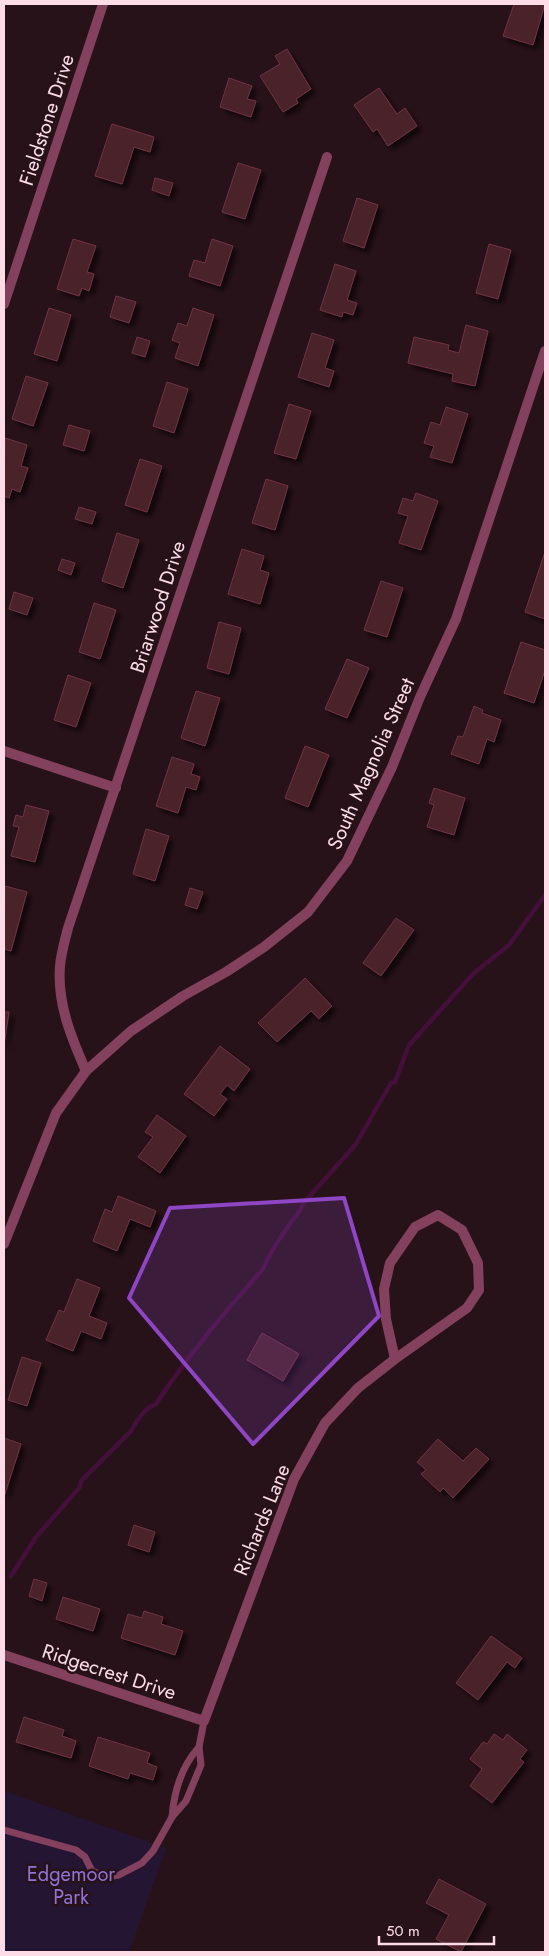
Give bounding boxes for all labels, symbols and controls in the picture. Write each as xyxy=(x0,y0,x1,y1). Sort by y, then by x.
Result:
street label: Fieldstone Drive xyxy=(12,51,82,189)
street label: Briarwood Drive xyxy=(123,537,193,677)
street label: South Magnolia Street xyxy=(320,673,422,855)
street label: Richards Lane xyxy=(226,1460,298,1580)
street label: Ridgecrest Drive xyxy=(38,1637,180,1707)
park label: Edgemoor Park xyxy=(27,1860,115,1912)
scale bar xyxy=(379,1914,494,1946)
text: 50 m xyxy=(386,1920,420,1942)

